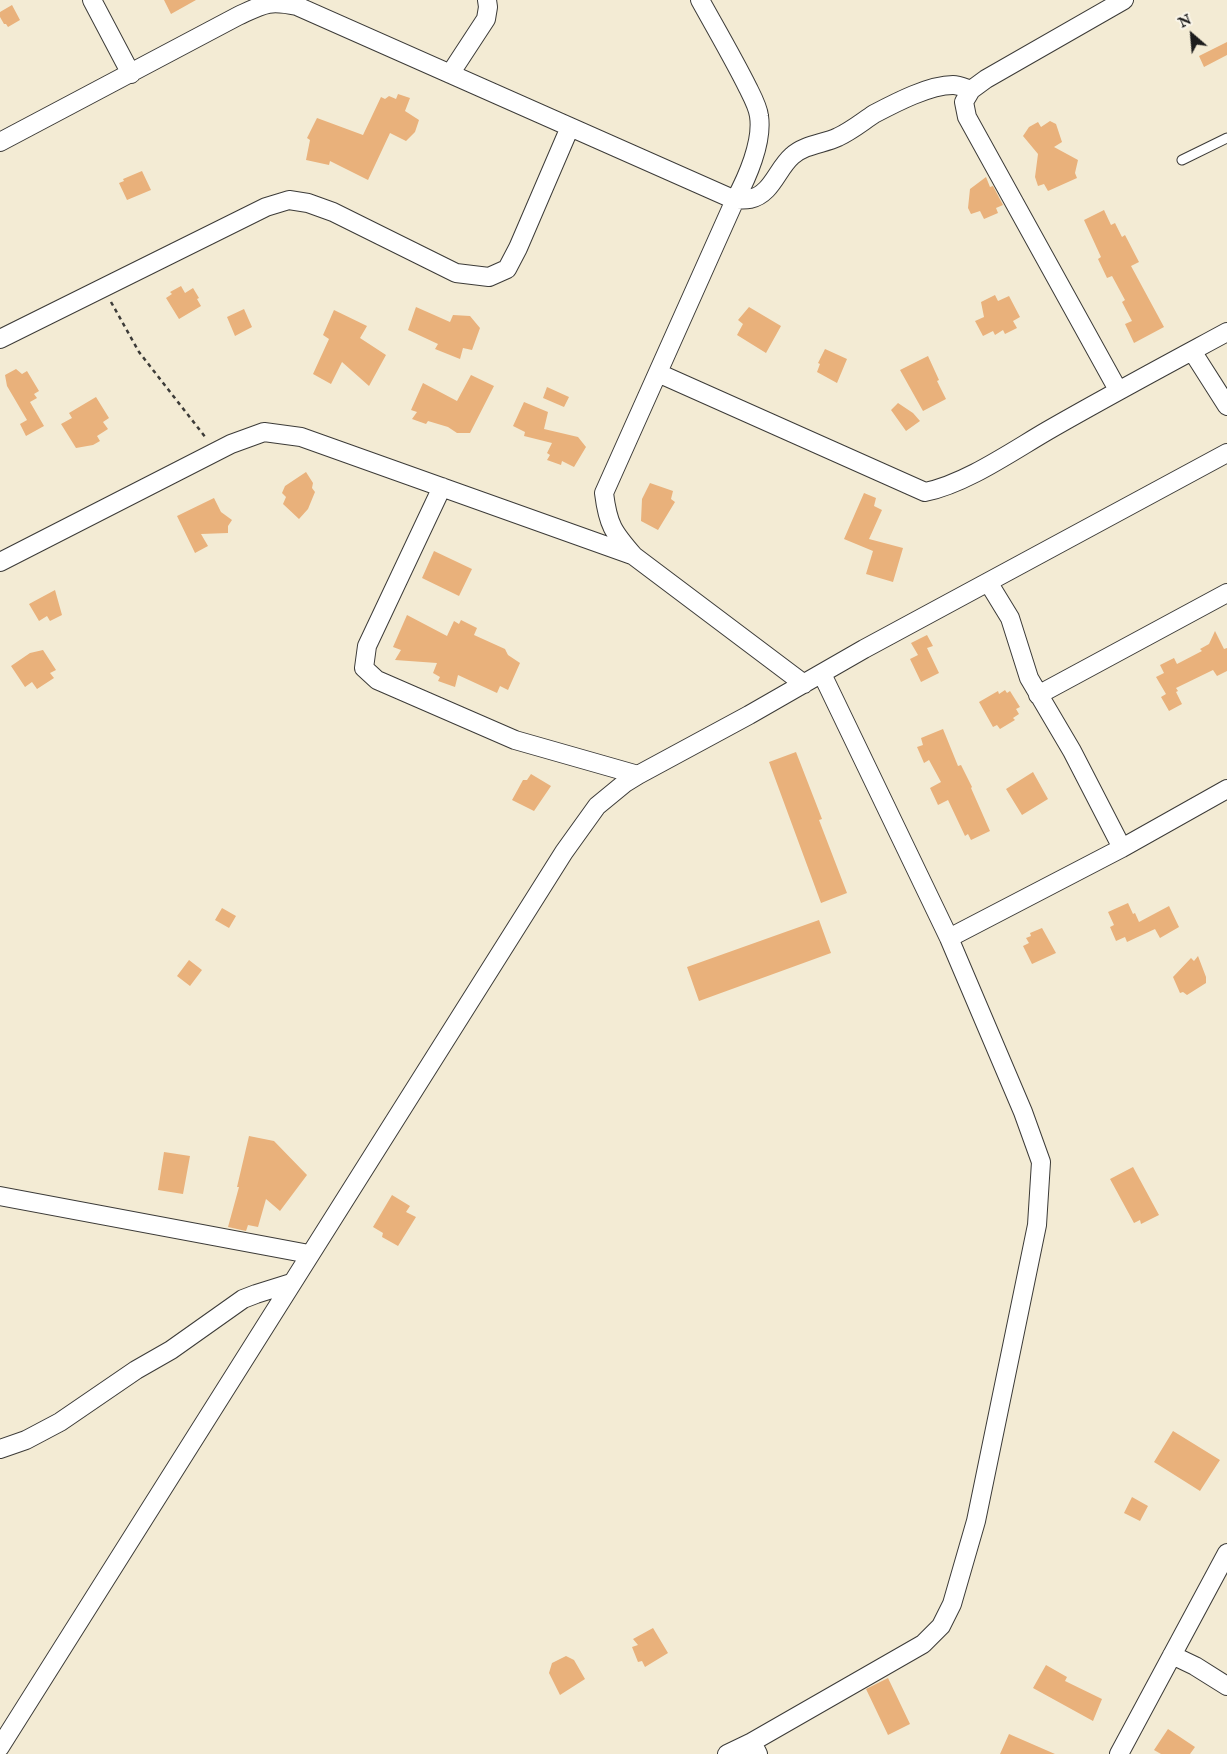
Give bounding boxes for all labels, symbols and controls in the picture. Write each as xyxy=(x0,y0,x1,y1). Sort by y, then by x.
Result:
north arrow xyxy=(1167,10,1217,60)
text: N xyxy=(1176,11,1195,32)

